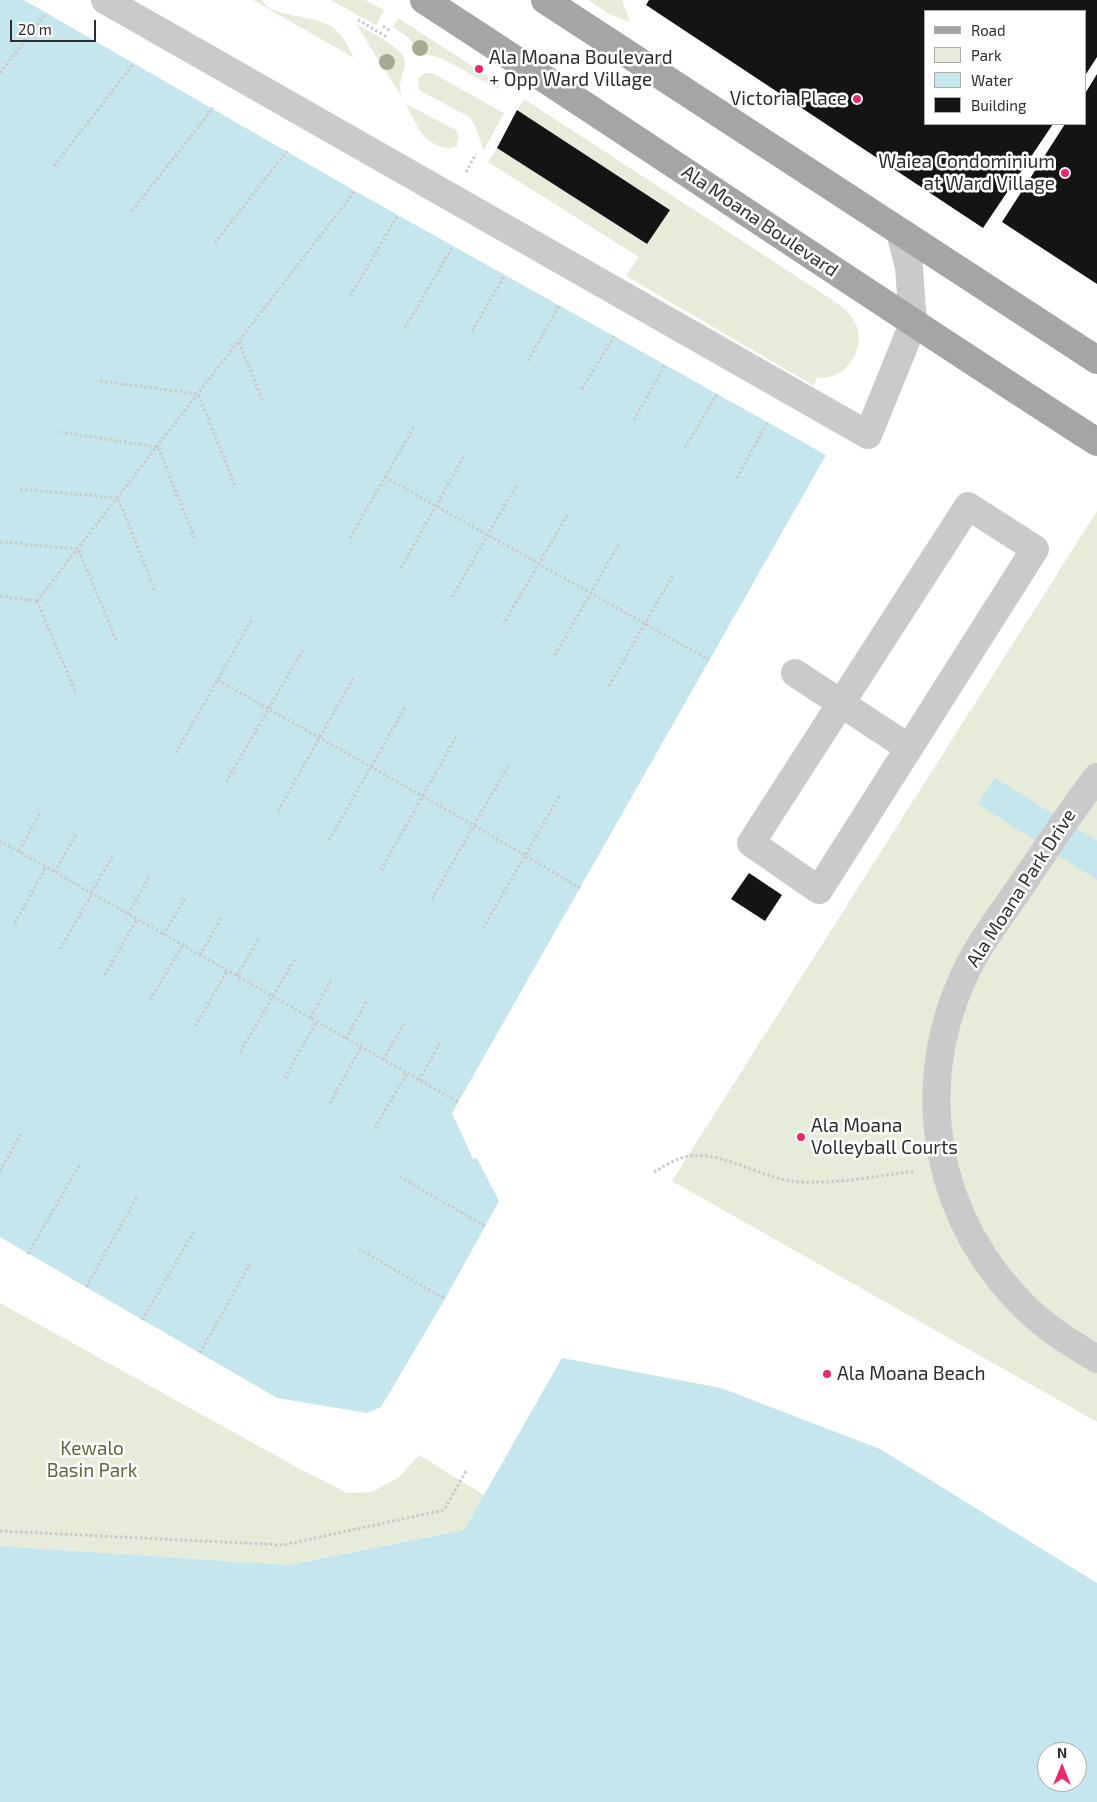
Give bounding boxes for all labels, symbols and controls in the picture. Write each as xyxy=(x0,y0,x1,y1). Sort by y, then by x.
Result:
scale bar xyxy=(12,10,99,42)
legend xyxy=(924,10,1087,125)
text: 20 m xyxy=(18,20,52,38)
text: Road xyxy=(971,21,1006,39)
text: Park xyxy=(971,46,1002,64)
place label: Ala Moana Boulevard + Opp Ward Village xyxy=(489,47,673,91)
marker: Ala Moana Boulevard + Opp Ward Village xyxy=(473,63,485,75)
text: Water xyxy=(971,71,1013,89)
place label: Victoria Place xyxy=(730,88,847,110)
marker: Victoria Place xyxy=(851,93,863,105)
text: Building xyxy=(971,96,1026,114)
place label: Waiea Condominium at Ward Village xyxy=(878,151,1055,195)
street label: Ala Moana Boulevard xyxy=(678,160,842,282)
marker: Waiea Condominium at Ward Village xyxy=(1059,167,1071,179)
street label: Ala Moana Park Drive xyxy=(961,805,1081,971)
place label: Ala Moana Volleyball Courts xyxy=(811,1115,958,1159)
marker: Ala Moana Volleyball Courts xyxy=(795,1131,807,1143)
place label: Ala Moana Beach xyxy=(837,1363,985,1385)
marker: Ala Moana Beach xyxy=(821,1368,833,1380)
park label: Kewalo Basin Park xyxy=(47,1438,137,1482)
north arrow xyxy=(1037,1742,1087,1792)
text: N xyxy=(1057,1744,1067,1761)

